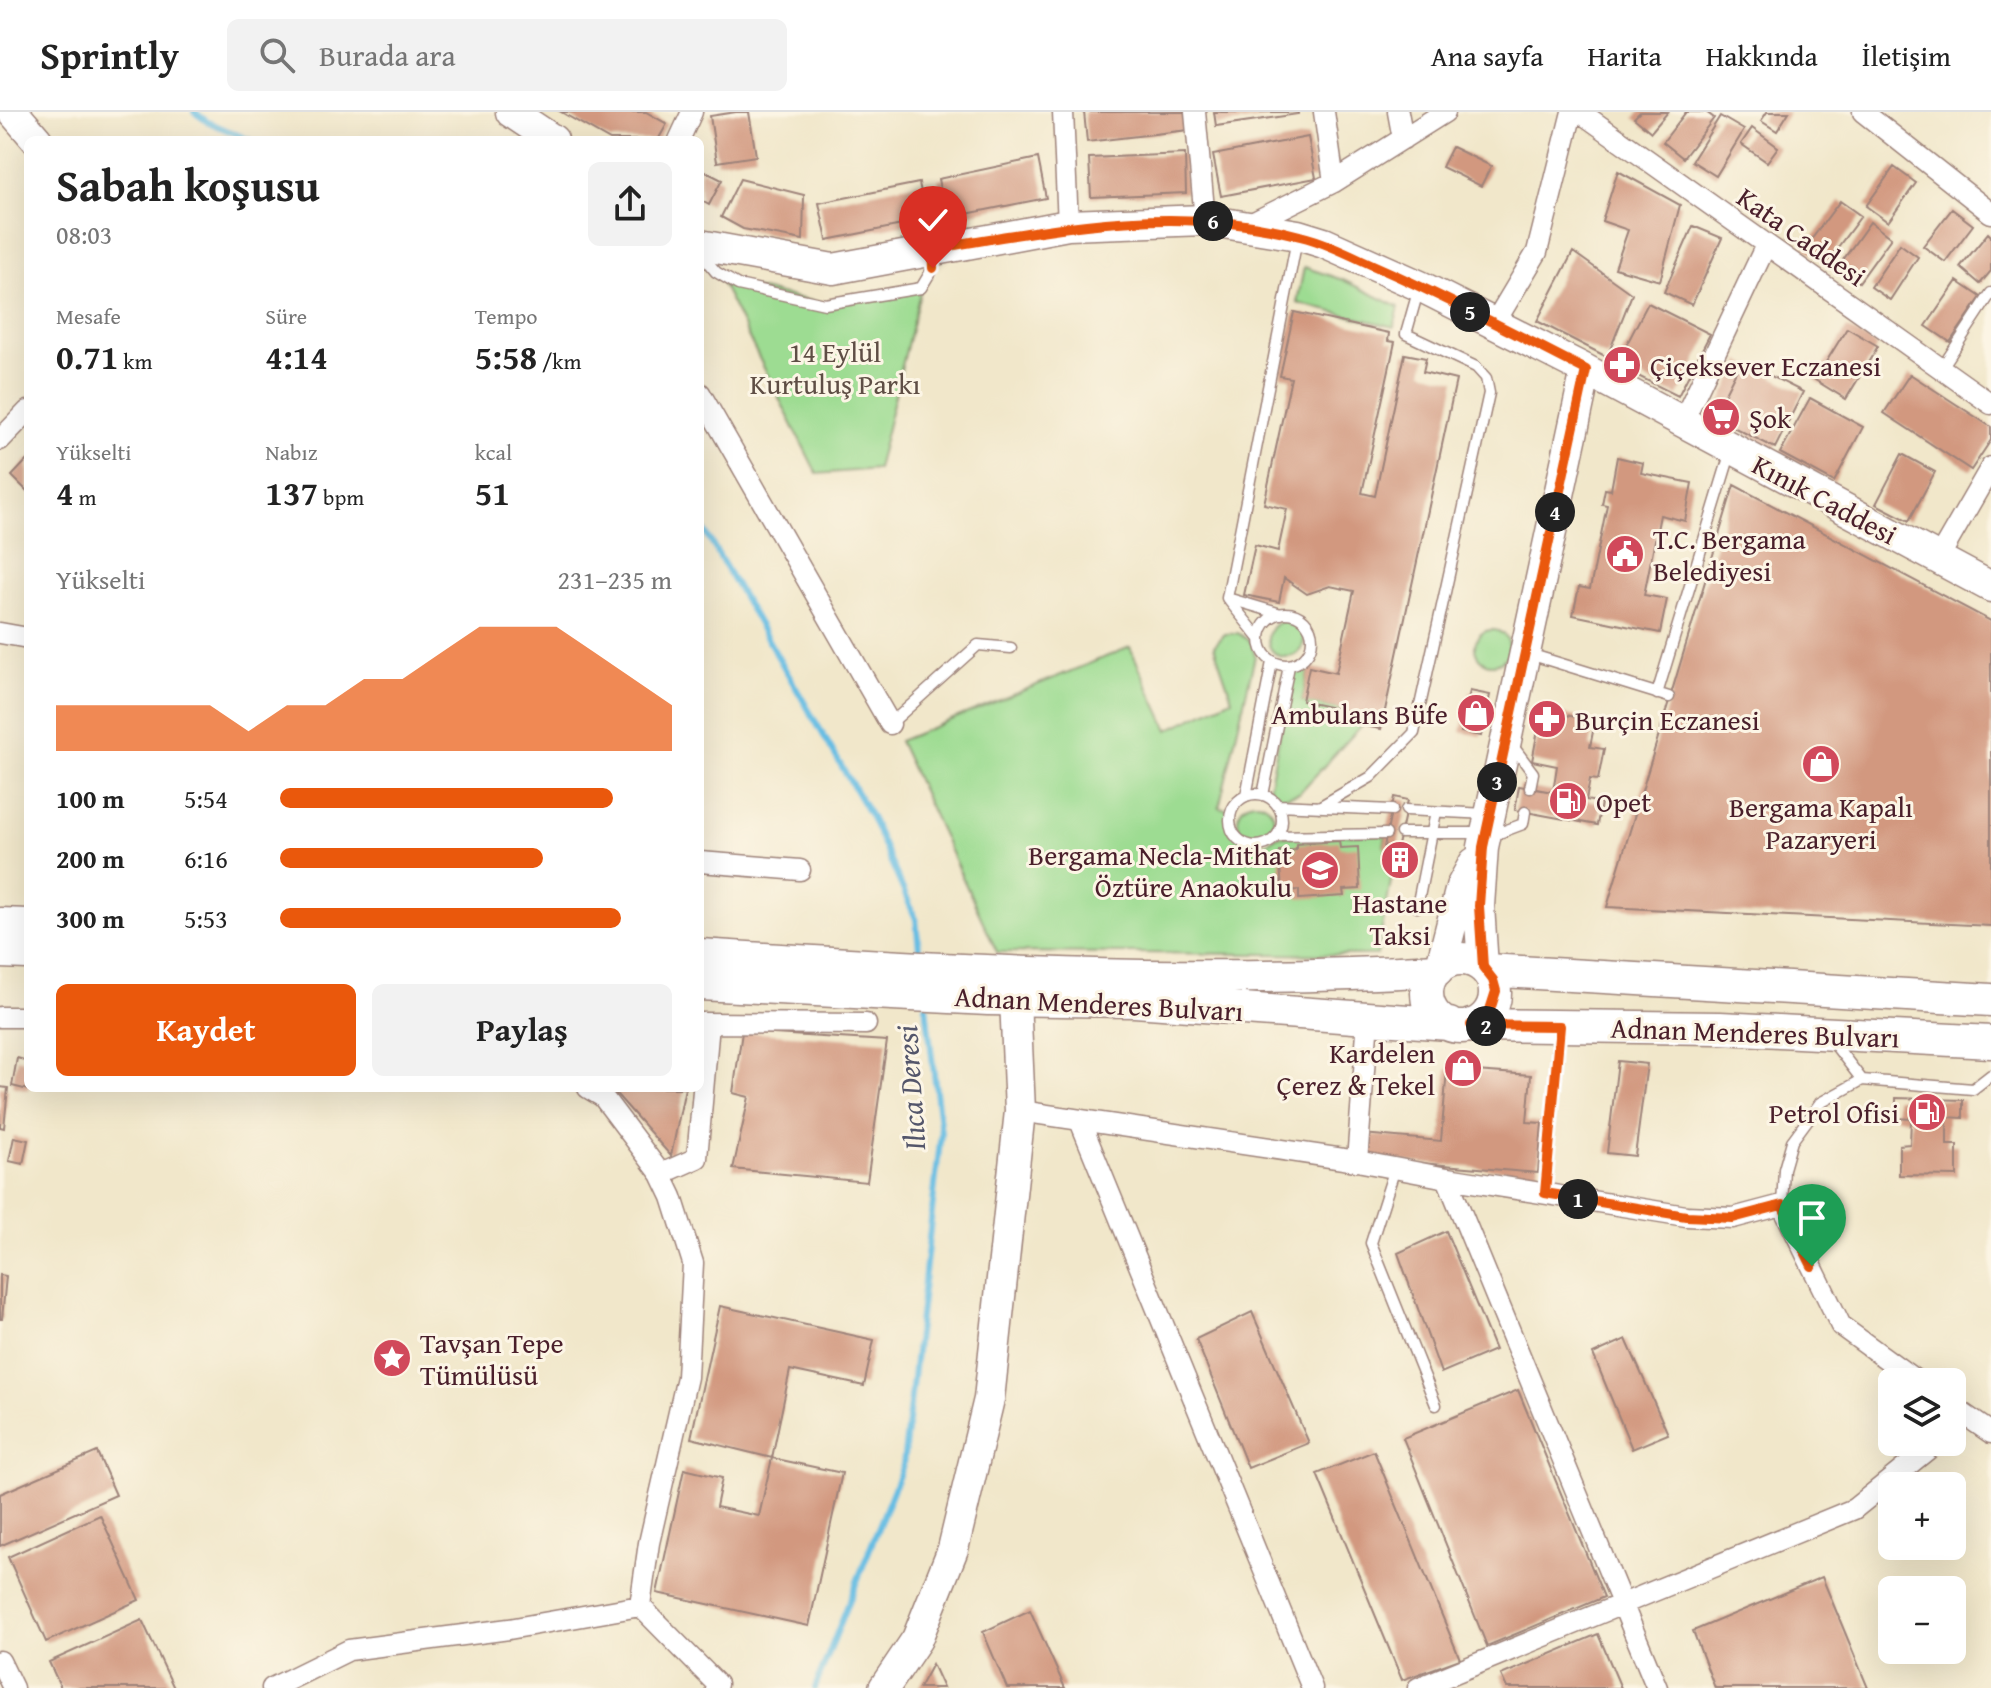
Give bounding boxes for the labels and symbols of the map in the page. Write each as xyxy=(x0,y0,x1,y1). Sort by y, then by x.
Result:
street label: Kata Caddesi xyxy=(1729,176,1875,296)
pin xyxy=(899,186,967,268)
pin: 6 xyxy=(1193,201,1233,241)
pin: 5 xyxy=(1450,292,1490,332)
park label: 14 Eylül Kurtuluş Parkı xyxy=(750,331,920,404)
pharmacy icon: Çiçeksever Eczanesi xyxy=(1601,344,1643,386)
place label: Çiçeksever Eczanesi xyxy=(1650,345,1881,386)
supermarket icon: Şok xyxy=(1700,396,1742,438)
place label: Şok xyxy=(1749,397,1792,438)
street label: Kınık Caddesi xyxy=(1745,444,1905,554)
pin: 4 xyxy=(1535,492,1575,532)
place label: T.C. Bergama Belediyesi xyxy=(1653,518,1806,591)
public building icon: T.C. Bergama Belediyesi xyxy=(1604,533,1646,575)
shop icon: Ambulans Büfe xyxy=(1455,692,1497,734)
place label: Ambulans Büfe xyxy=(1271,693,1448,734)
pharmacy icon: Burçin Eczanesi xyxy=(1526,698,1568,740)
place label: Burçin Eczanesi xyxy=(1575,699,1760,740)
shop icon: Bergama Kapalı Pazaryeri xyxy=(1800,743,1842,785)
pin: 3 xyxy=(1477,762,1517,802)
fuel station icon: Opet xyxy=(1547,780,1589,822)
place label: Opet xyxy=(1596,781,1651,822)
place label: Bergama Kapalı Pazaryeri xyxy=(1729,786,1913,859)
place label: Bergama Necla-Mithat Öztüre Anaokulu xyxy=(1028,834,1292,907)
building icon: Hastane Taksi xyxy=(1379,839,1421,881)
school or university icon: Bergama Necla-Mithat Öztüre Anaokulu xyxy=(1299,849,1341,891)
place label: Hastane Taksi xyxy=(1353,882,1447,955)
street label: Adnan Menderes Bulvarı xyxy=(954,975,1245,1031)
pin: 2 xyxy=(1466,1006,1506,1046)
street label: Adnan Menderes Bulvarı xyxy=(1610,1006,1900,1058)
water label: Ilıca Deresi xyxy=(884,1024,936,1152)
place label: Kardelen Çerez & Tekel xyxy=(1276,1032,1435,1105)
shop icon: Kardelen Çerez & Tekel xyxy=(1442,1047,1484,1089)
fuel station icon: Petrol Ofisi xyxy=(1906,1091,1948,1133)
place label: Petrol Ofisi xyxy=(1769,1092,1899,1133)
pin: 1 xyxy=(1558,1179,1598,1219)
pin xyxy=(1778,1184,1846,1266)
place label: Tavşan Tepe Tümülüsü xyxy=(420,1322,564,1395)
place icon: Tavşan Tepe Tümülüsü xyxy=(371,1337,413,1379)

